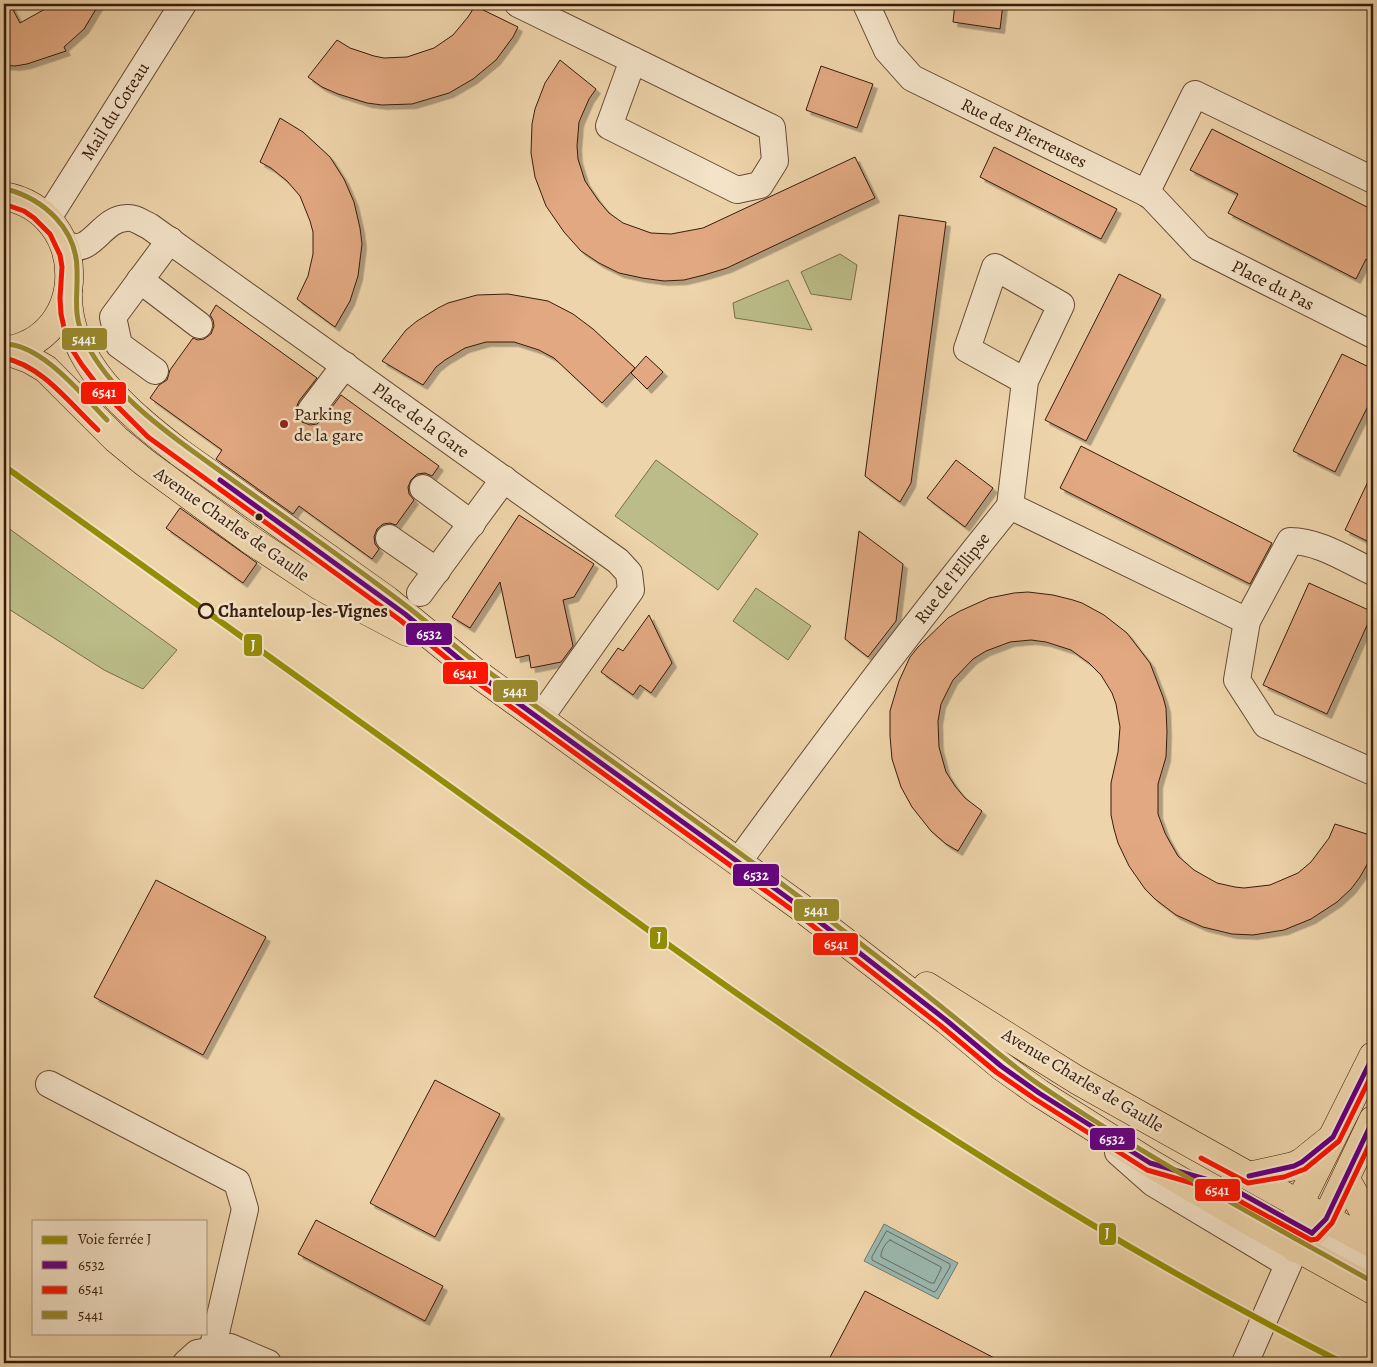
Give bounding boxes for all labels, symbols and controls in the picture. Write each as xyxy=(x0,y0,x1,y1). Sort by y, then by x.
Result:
street label: Mail du Coteau xyxy=(75,57,155,165)
street label: Rue des Pierreuses xyxy=(957,92,1091,174)
street label: Place du Pas xyxy=(1228,254,1318,316)
line badge: 5441 xyxy=(61,327,108,351)
text: 5441 xyxy=(72,330,96,349)
street label: Place de la Gare xyxy=(368,377,474,463)
line badge: 6541 xyxy=(80,381,127,405)
text: 6541 xyxy=(92,383,116,402)
place label: Parking de la gare xyxy=(294,402,364,447)
marker: Parking de la gare xyxy=(278,418,290,430)
street label: Avenue Charles de Gaulle xyxy=(149,461,315,587)
unlabelled marker xyxy=(254,512,264,522)
street label: Rue de l'Ellipse xyxy=(909,527,995,629)
place label: Chanteloup-les-Vignes xyxy=(218,599,388,623)
marker: Chanteloup-les-Vignes xyxy=(198,603,214,619)
line badge: 6532 xyxy=(405,622,453,646)
text: 6532 xyxy=(416,625,442,644)
line badge: J xyxy=(243,633,263,657)
text: J xyxy=(251,636,256,655)
line badge: 6541 xyxy=(442,661,489,685)
text: 6541 xyxy=(453,664,477,683)
line badge: 5441 xyxy=(492,679,539,703)
text: 5441 xyxy=(503,682,527,701)
line badge: 6532 xyxy=(732,863,780,887)
text: 6532 xyxy=(743,866,769,885)
line badge: 5441 xyxy=(793,898,840,922)
text: 5441 xyxy=(804,901,828,920)
line badge: J xyxy=(649,926,668,950)
text: J xyxy=(657,928,662,947)
line badge: 6541 xyxy=(812,932,859,956)
text: 6541 xyxy=(824,935,848,954)
street label: Avenue Charles de Gaulle xyxy=(997,1022,1168,1138)
line badge: 6532 xyxy=(1089,1127,1136,1151)
text: 6532 xyxy=(1099,1130,1125,1149)
line badge: 6541 xyxy=(1194,1178,1241,1202)
text: 6541 xyxy=(1205,1181,1229,1200)
legend xyxy=(32,1220,208,1334)
line badge: J xyxy=(1098,1222,1117,1246)
text: J xyxy=(1105,1224,1110,1243)
text: Voie ferrée J xyxy=(77,1229,152,1249)
text: 6532 xyxy=(78,1255,105,1275)
text: 6541 xyxy=(78,1279,103,1299)
text: 5441 xyxy=(78,1305,103,1325)

